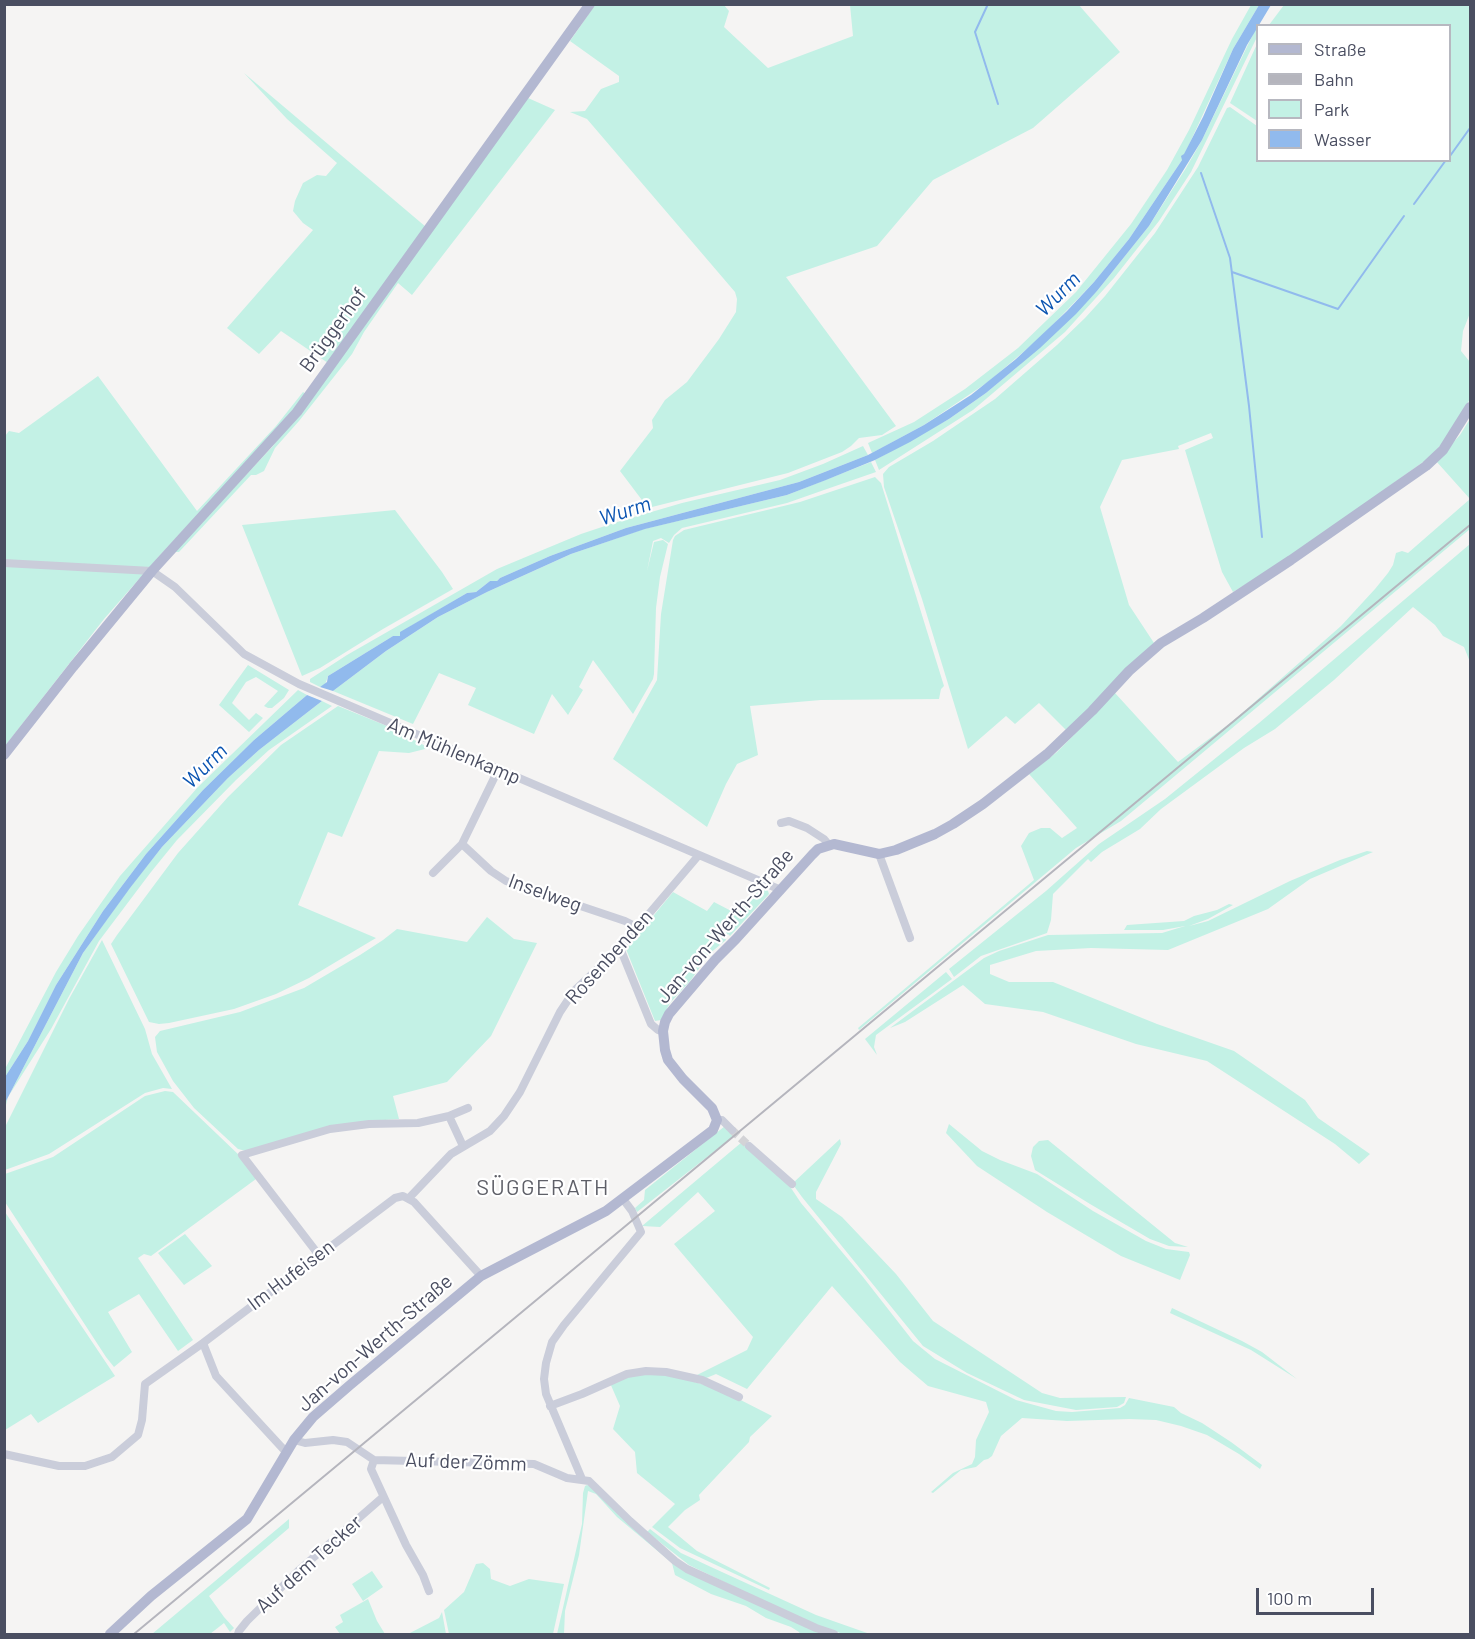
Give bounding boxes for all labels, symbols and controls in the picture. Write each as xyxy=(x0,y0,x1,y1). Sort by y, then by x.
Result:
legend xyxy=(1256,24,1451,162)
text: Straße xyxy=(1314,38,1366,60)
text: Bahn xyxy=(1314,68,1354,90)
text: Park xyxy=(1314,98,1349,120)
text: Wasser xyxy=(1314,128,1371,150)
water label: Wurm xyxy=(1030,266,1086,322)
street label: Brüggerhof xyxy=(294,283,372,377)
water label: Wurm xyxy=(596,491,654,531)
street label: Am Mühlenkamp xyxy=(384,712,524,790)
water label: Wurm xyxy=(177,738,233,794)
street label: Jan-von-Werth-Straße xyxy=(651,844,799,1008)
street label: Inselweg xyxy=(505,869,585,917)
street label: Rosenbenden xyxy=(560,905,658,1009)
district label: SÜGGERATH xyxy=(476,1175,610,1201)
street label: Im Hufeisen xyxy=(243,1235,339,1315)
street label: Jan-von-Werth-Straße xyxy=(293,1269,457,1417)
street label: Auf der Zömm xyxy=(405,1448,527,1476)
street label: Auf dem Tecker xyxy=(251,1510,367,1618)
scale bar xyxy=(1259,1576,1378,1614)
text: 100 m xyxy=(1267,1587,1312,1609)

